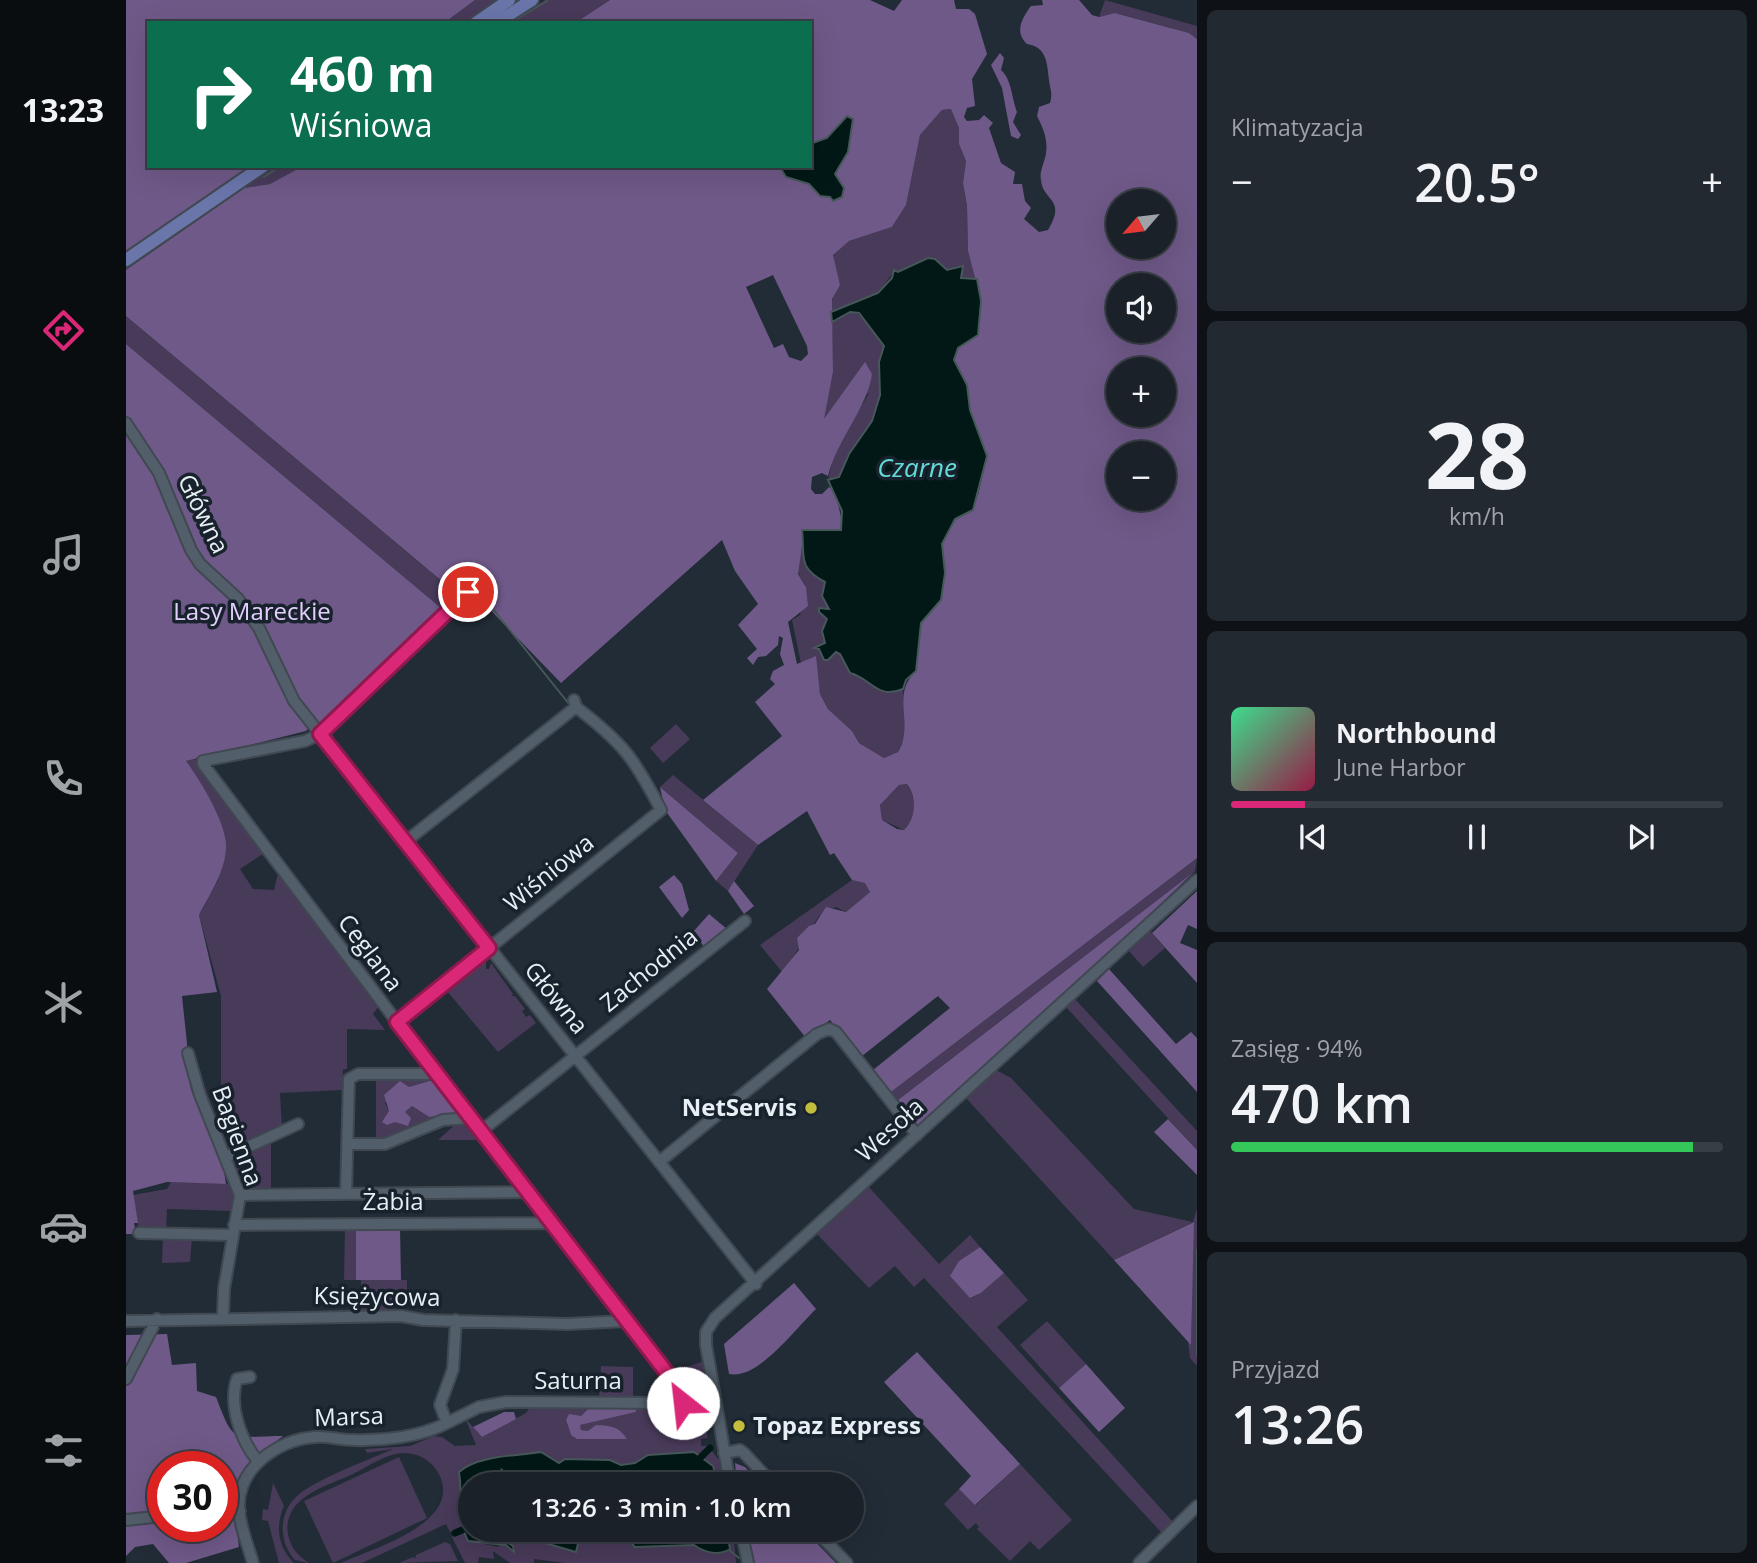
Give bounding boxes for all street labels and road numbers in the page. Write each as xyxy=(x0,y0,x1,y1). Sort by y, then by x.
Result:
street label: Główna xyxy=(171,468,238,559)
street label: Wiśniowa xyxy=(496,825,600,918)
street label: Ceglana xyxy=(331,907,411,998)
street label: Zachodnia xyxy=(592,919,704,1018)
street label: Główna xyxy=(518,954,597,1040)
street label: Bagienna xyxy=(205,1081,272,1190)
street label: Wesoła xyxy=(848,1090,930,1168)
street label: Żabia xyxy=(362,1184,424,1217)
street label: Księżycowa xyxy=(313,1278,441,1313)
street label: Saturna xyxy=(534,1363,622,1396)
street label: Marsa xyxy=(314,1398,384,1433)

